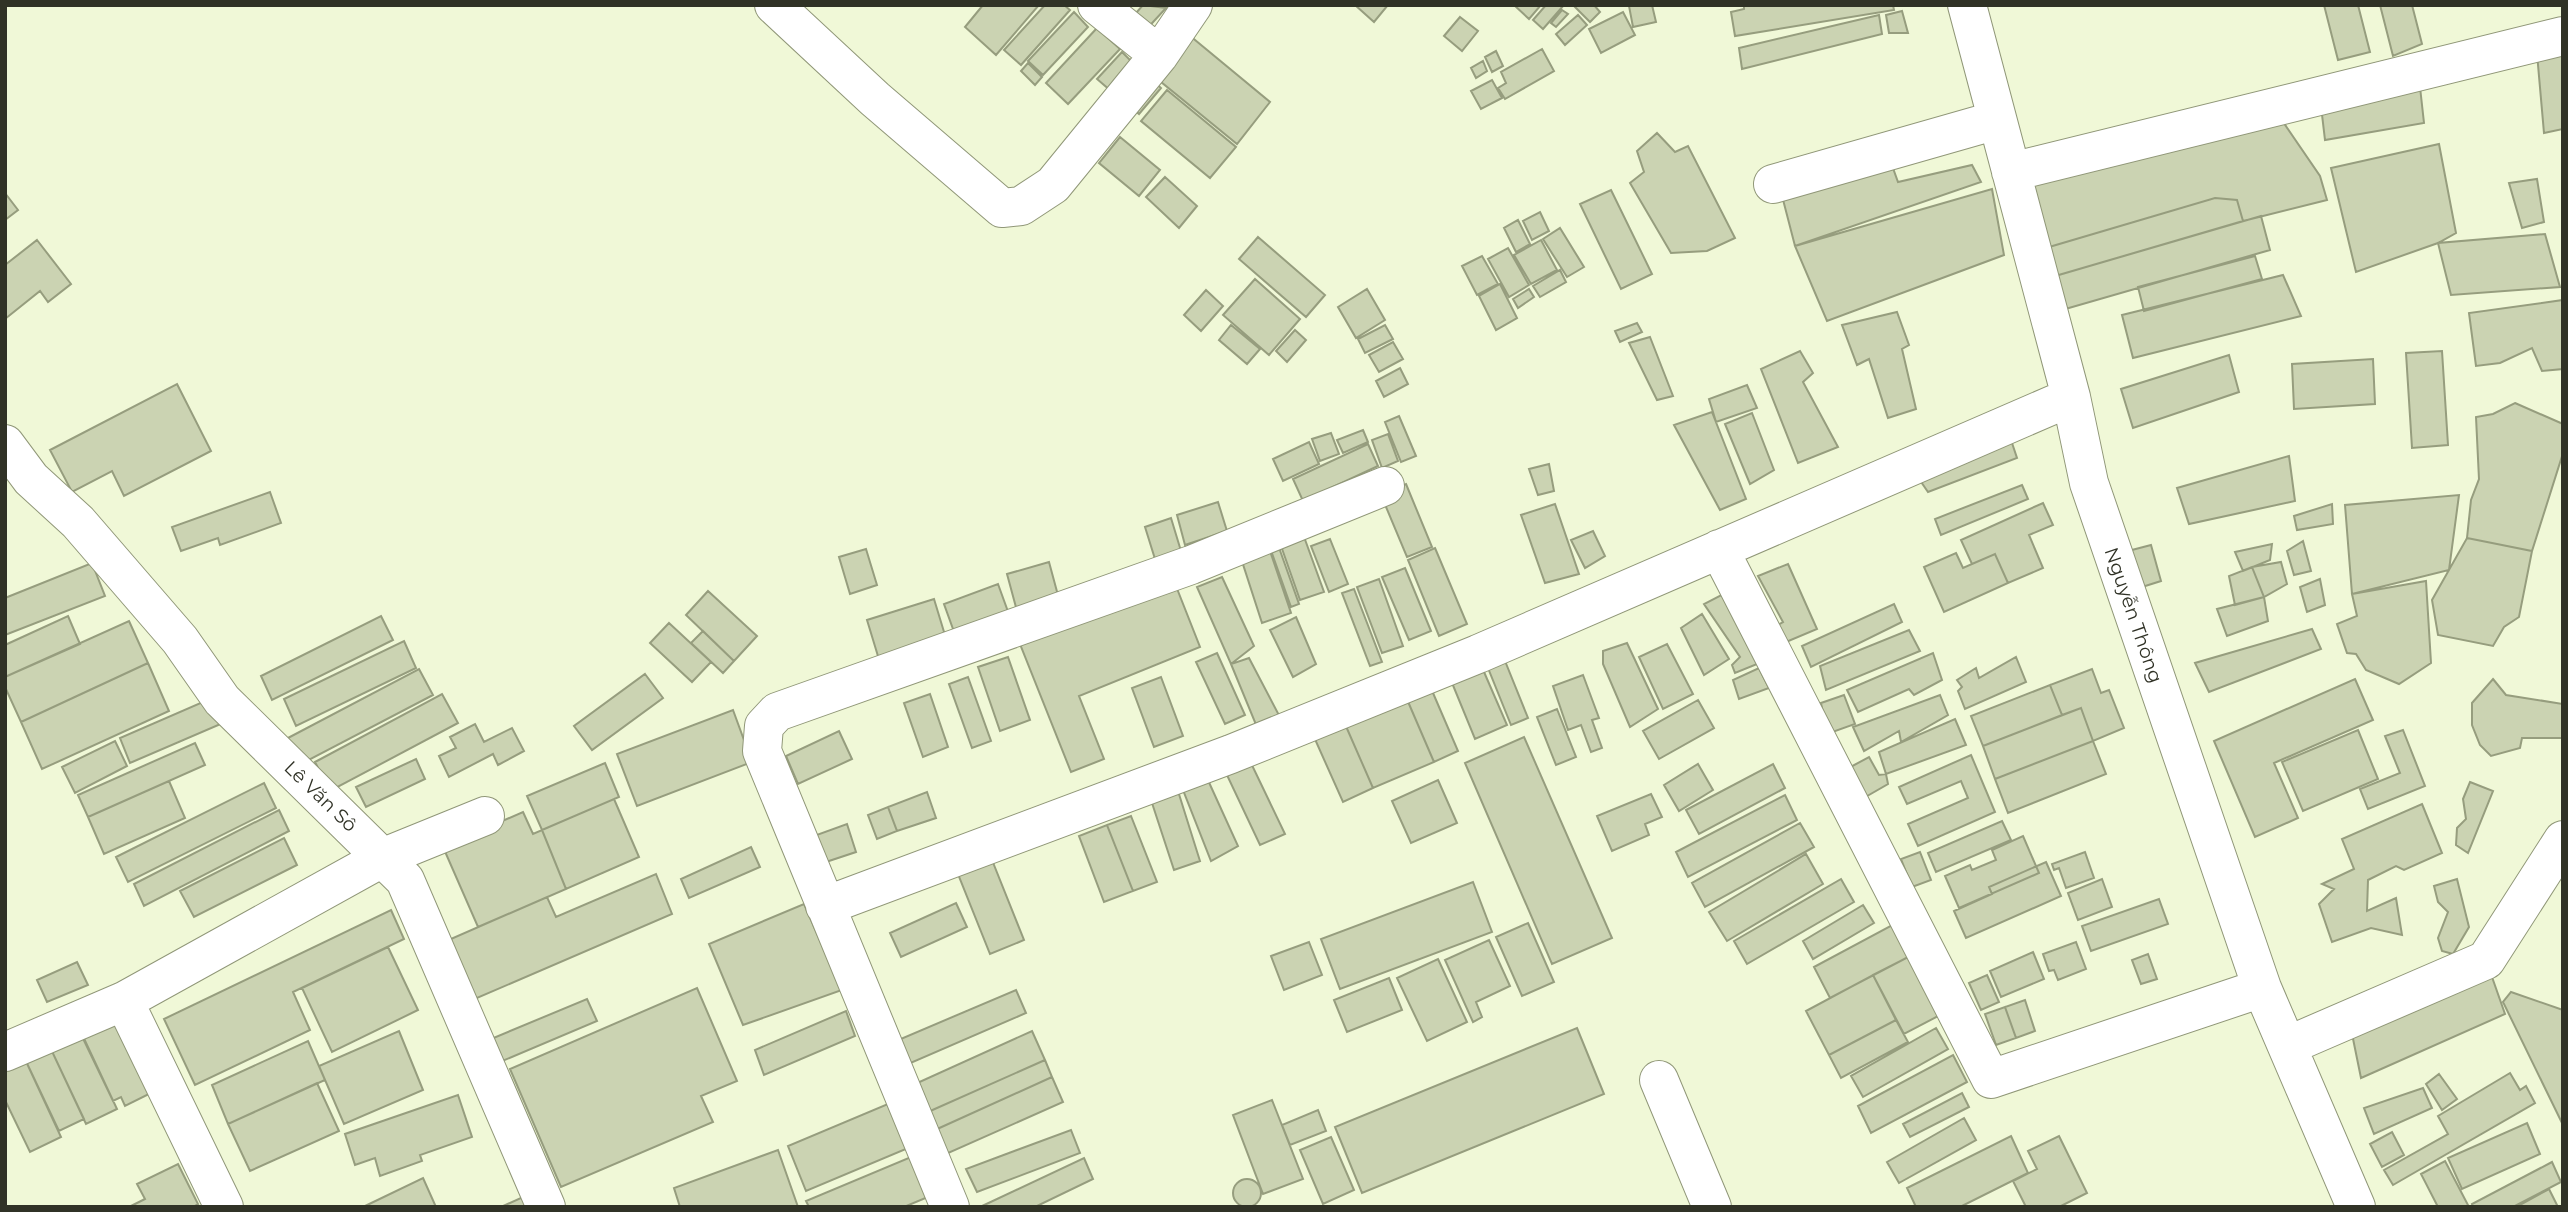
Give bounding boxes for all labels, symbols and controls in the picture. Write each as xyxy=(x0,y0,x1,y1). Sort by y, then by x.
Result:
street label: Nguyễn Thông xyxy=(2100,544,2168,686)
street label: Lê Văn Sô xyxy=(279,756,362,837)

